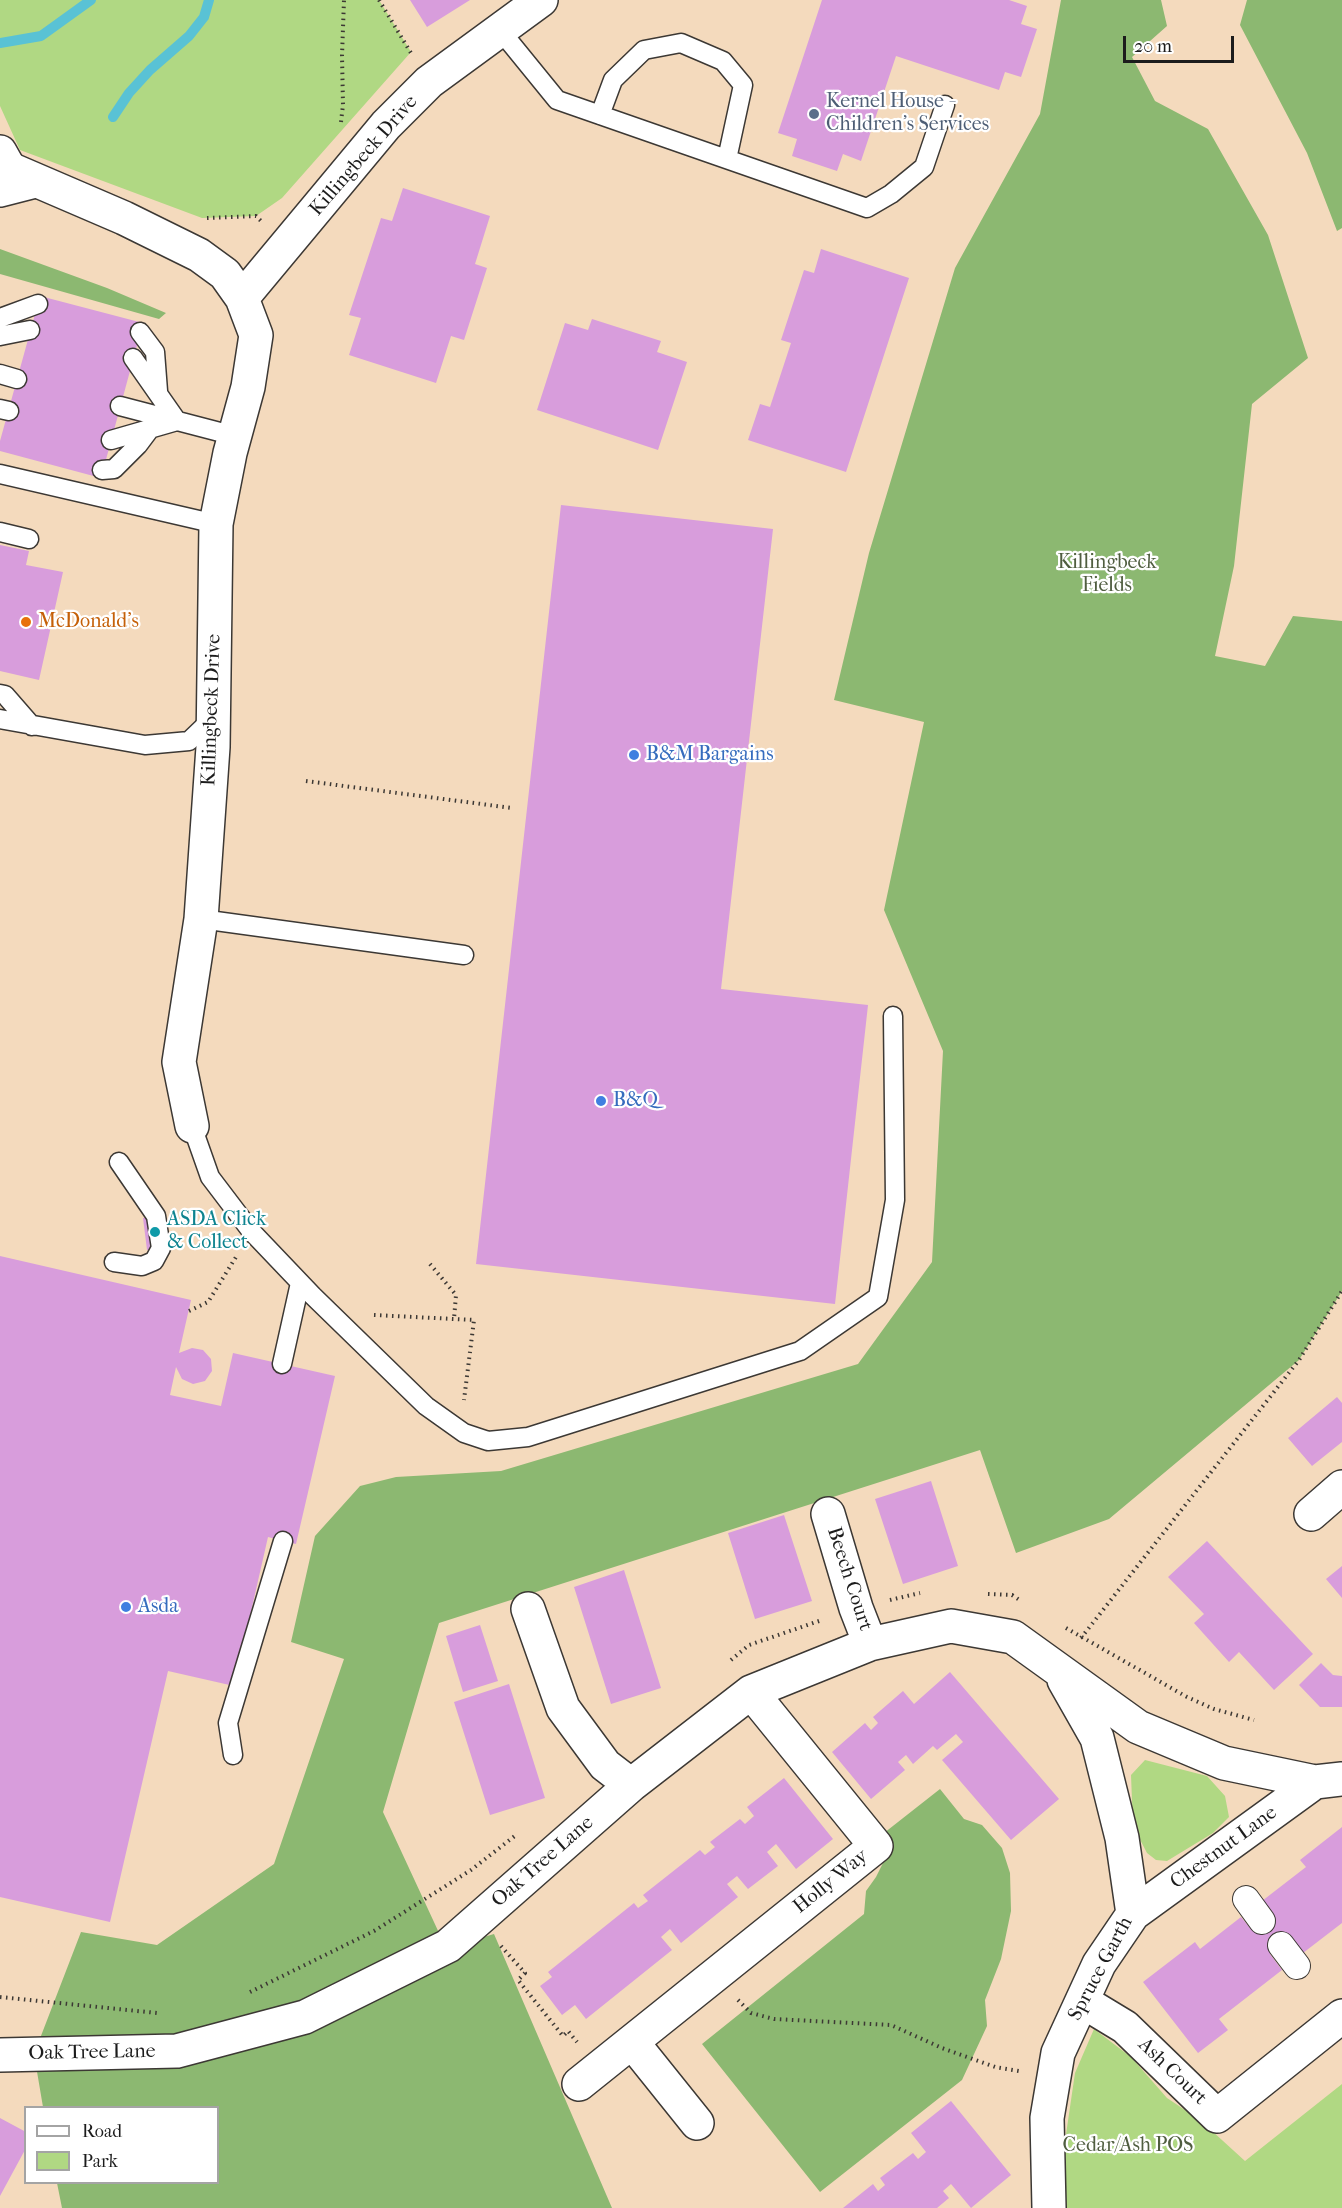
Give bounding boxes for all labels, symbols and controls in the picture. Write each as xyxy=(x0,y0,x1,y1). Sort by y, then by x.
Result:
scale bar xyxy=(1126,24,1237,62)
text: 20 m xyxy=(1134,36,1172,57)
place label: Kernel House - Children's Services xyxy=(826,90,989,137)
street label: Killingbeck Drive xyxy=(305,91,423,221)
marker: Kernel House - Children's Services xyxy=(807,107,821,121)
park label: Killingbeck Fields xyxy=(1057,551,1157,598)
place label: McDonald's xyxy=(38,610,139,634)
marker: McDonald's xyxy=(19,615,33,629)
street label: Killingbeck Drive xyxy=(197,633,227,787)
place label: B&M Bargains xyxy=(646,743,774,767)
marker: B&M Bargains xyxy=(627,748,641,762)
place label: B&Q xyxy=(613,1089,658,1113)
marker: B&Q xyxy=(594,1094,608,1108)
place label: ASDA Click & Collect xyxy=(167,1208,266,1255)
marker: ASDA Click & Collect xyxy=(148,1225,162,1239)
street label: Beech Court xyxy=(821,1524,877,1634)
place label: Asda xyxy=(138,1595,178,1619)
marker: Asda xyxy=(119,1600,133,1614)
street label: Chestnut Lane xyxy=(1166,1801,1282,1895)
street label: Oak Tree Lane xyxy=(487,1811,599,1913)
street label: Holly Way xyxy=(789,1845,873,1919)
street label: Spruce Garth xyxy=(1064,1913,1138,2025)
street label: Ash Court xyxy=(1133,2033,1211,2111)
street label: Oak Tree Lane xyxy=(28,2040,156,2066)
legend xyxy=(24,2106,219,2184)
text: Road xyxy=(82,2121,122,2142)
park label: Cedar/Ash POS xyxy=(1063,2134,1193,2158)
text: Park xyxy=(82,2151,118,2172)

